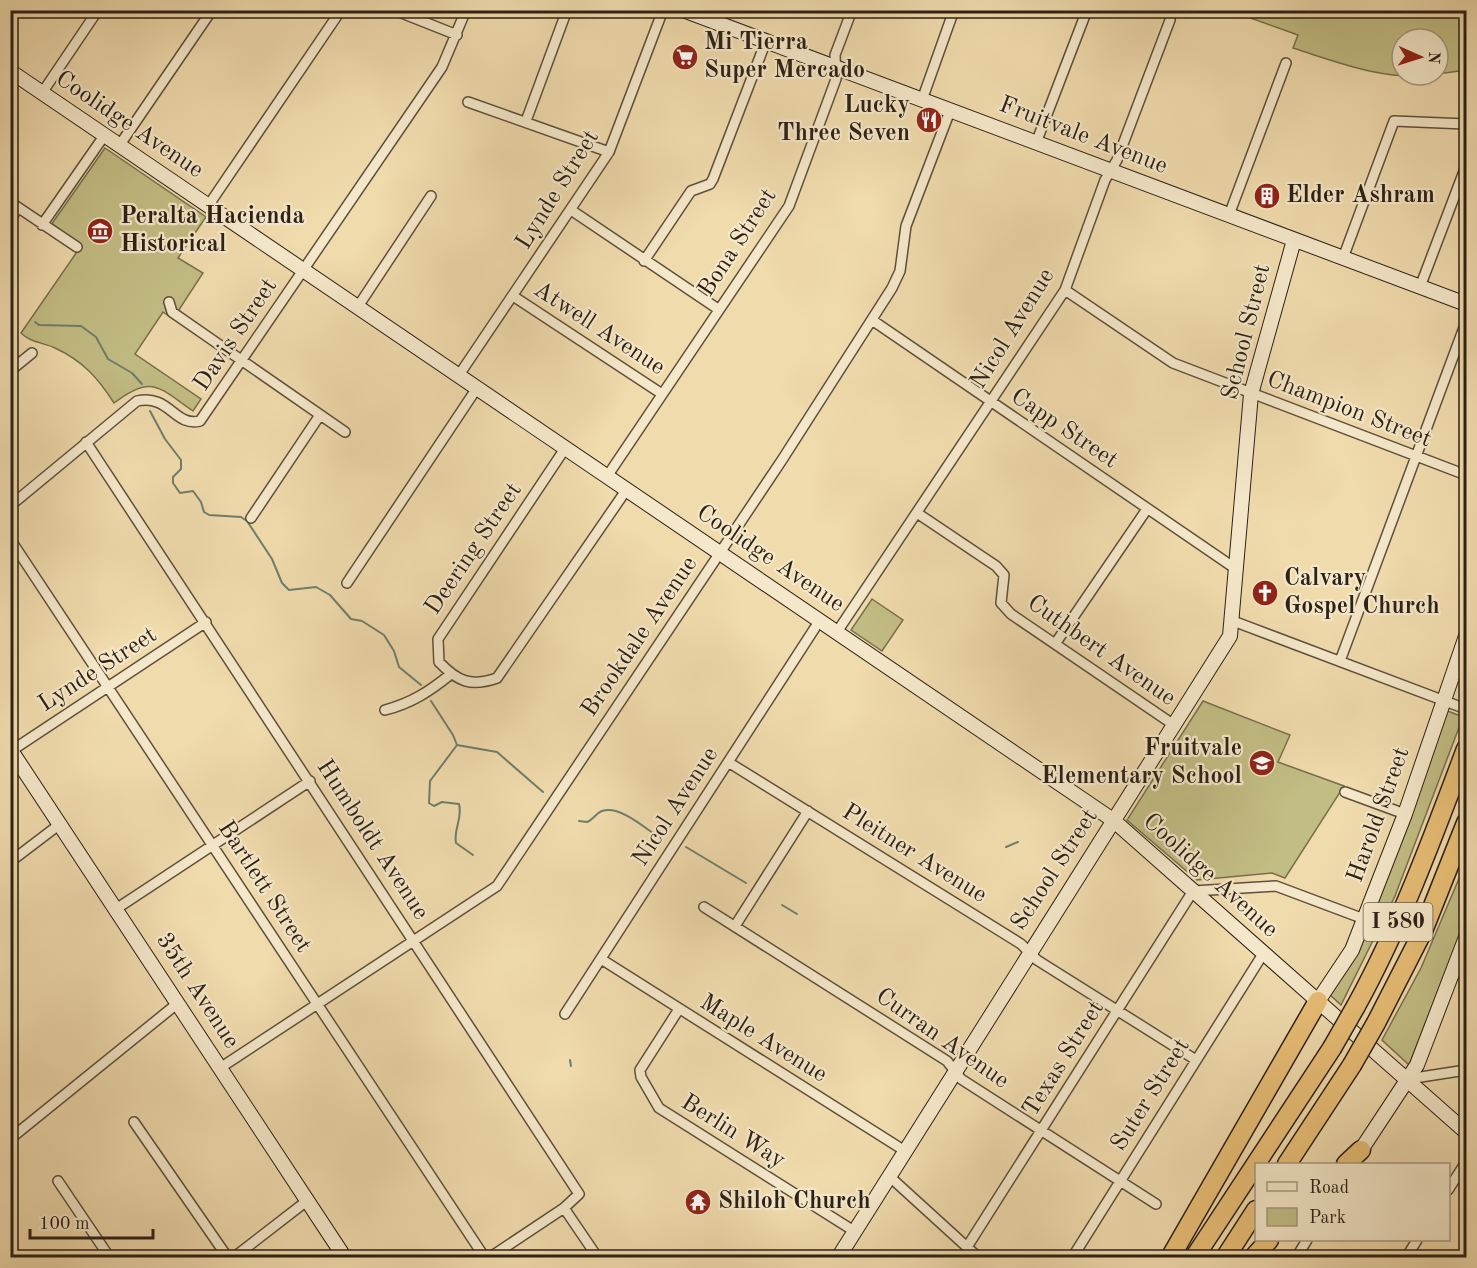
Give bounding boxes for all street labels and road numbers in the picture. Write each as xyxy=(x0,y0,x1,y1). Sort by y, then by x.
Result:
street label: Coolidge Avenue xyxy=(51,67,207,183)
street label: Fruitvale Avenue xyxy=(996,93,1170,179)
street label: Lynde Street xyxy=(512,126,604,254)
street label: Bona Street xyxy=(694,185,782,301)
street label: School Street xyxy=(1219,262,1275,402)
street label: Nicol Avenue xyxy=(967,265,1059,393)
street label: Davis Street xyxy=(190,275,282,395)
street label: Atwell Avenue xyxy=(529,278,669,380)
street label: Champion Street xyxy=(1263,368,1435,452)
street label: Capp Street xyxy=(1006,385,1122,473)
street label: Deering Street xyxy=(421,479,527,619)
street label: Coolidge Avenue xyxy=(692,501,848,617)
street label: Brookdale Avenue xyxy=(578,553,702,721)
street label: Cuthbert Avenue xyxy=(1022,591,1180,711)
street label: Lynde Street xyxy=(35,623,161,717)
street label: Nicol Avenue xyxy=(629,743,723,871)
street label: Harold Street xyxy=(1343,744,1415,886)
street label: Humboldt Avenue xyxy=(311,756,433,924)
street label: Pleitner Avenue xyxy=(837,800,991,908)
street label: School Street xyxy=(1007,805,1103,935)
street label: Coolidge Avenue xyxy=(1138,809,1282,943)
street label: Bartlett Street xyxy=(213,817,315,957)
road number: I 580 xyxy=(1364,903,1432,941)
street label: 35th Avenue xyxy=(151,929,243,1053)
street label: Curran Avenue xyxy=(871,984,1013,1094)
street label: Maple Avenue xyxy=(695,990,831,1088)
street label: Texas Street xyxy=(1019,997,1109,1121)
street label: Suter Street xyxy=(1107,1035,1195,1155)
street label: Berlin Way xyxy=(677,1091,790,1174)

